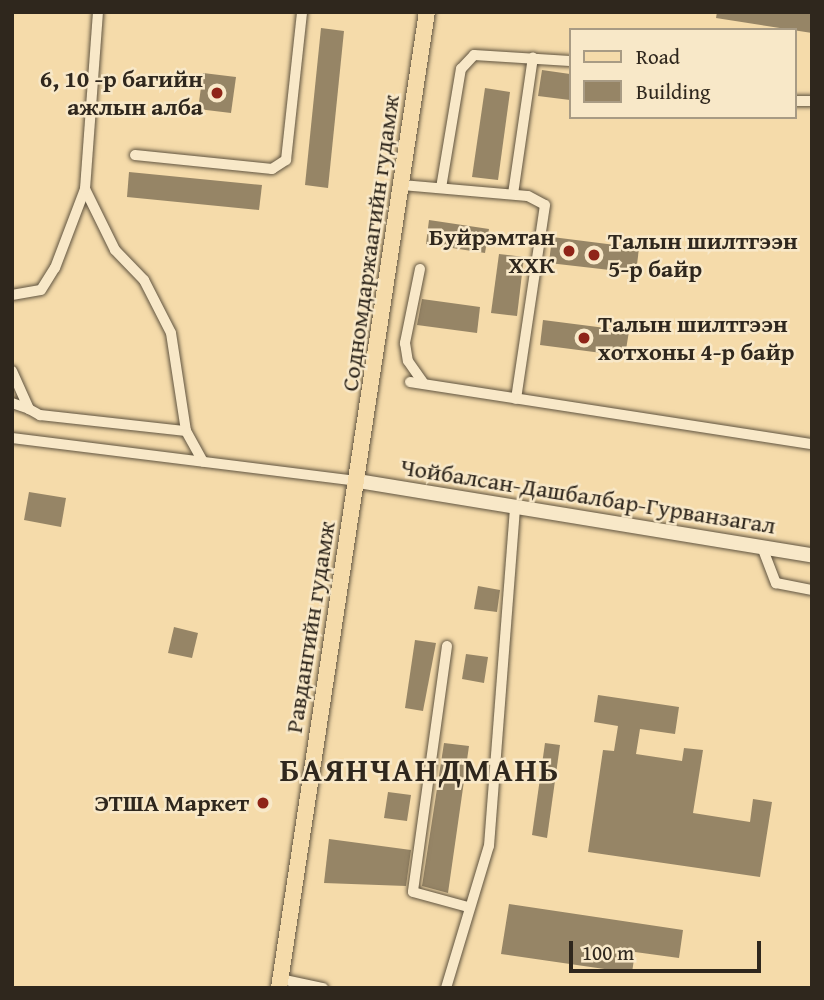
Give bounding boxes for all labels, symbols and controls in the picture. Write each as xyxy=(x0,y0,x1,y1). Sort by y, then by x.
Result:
legend xyxy=(568,28,796,119)
text: Road xyxy=(636,41,680,72)
place label: 6, 10 -р багийн ажлын алба xyxy=(40,65,203,121)
text: Building xyxy=(636,76,710,107)
marker: 6, 10 -р багийн ажлын алба xyxy=(209,85,225,101)
street label: Содномдаржаагийн гудамж xyxy=(335,93,405,393)
place label: Буйрэмтан ХХК xyxy=(429,223,555,279)
place label: Талын шилтгээн 5-р байр xyxy=(608,227,798,283)
marker: Буйрэмтан ХХК xyxy=(561,243,577,259)
marker: Талын шилтгээн 5-р байр xyxy=(586,247,602,263)
place label: Талын шилтгээн хотхоны 4-р байр xyxy=(598,310,794,366)
marker: Талын шилтгээн хотхоны 4-р байр xyxy=(576,330,592,346)
street label: Чойбалсан-Дашбалбар-Гурванзагал xyxy=(398,452,778,540)
street label: Равдангийн гудамж xyxy=(279,519,341,735)
district label: БАЯНЧАНДМАНЬ xyxy=(281,751,559,789)
place label: ЭТША Маркет xyxy=(94,789,249,817)
marker: ЭТША Маркет xyxy=(255,795,271,811)
scale bar xyxy=(572,926,764,970)
text: 100 m xyxy=(582,937,634,968)

